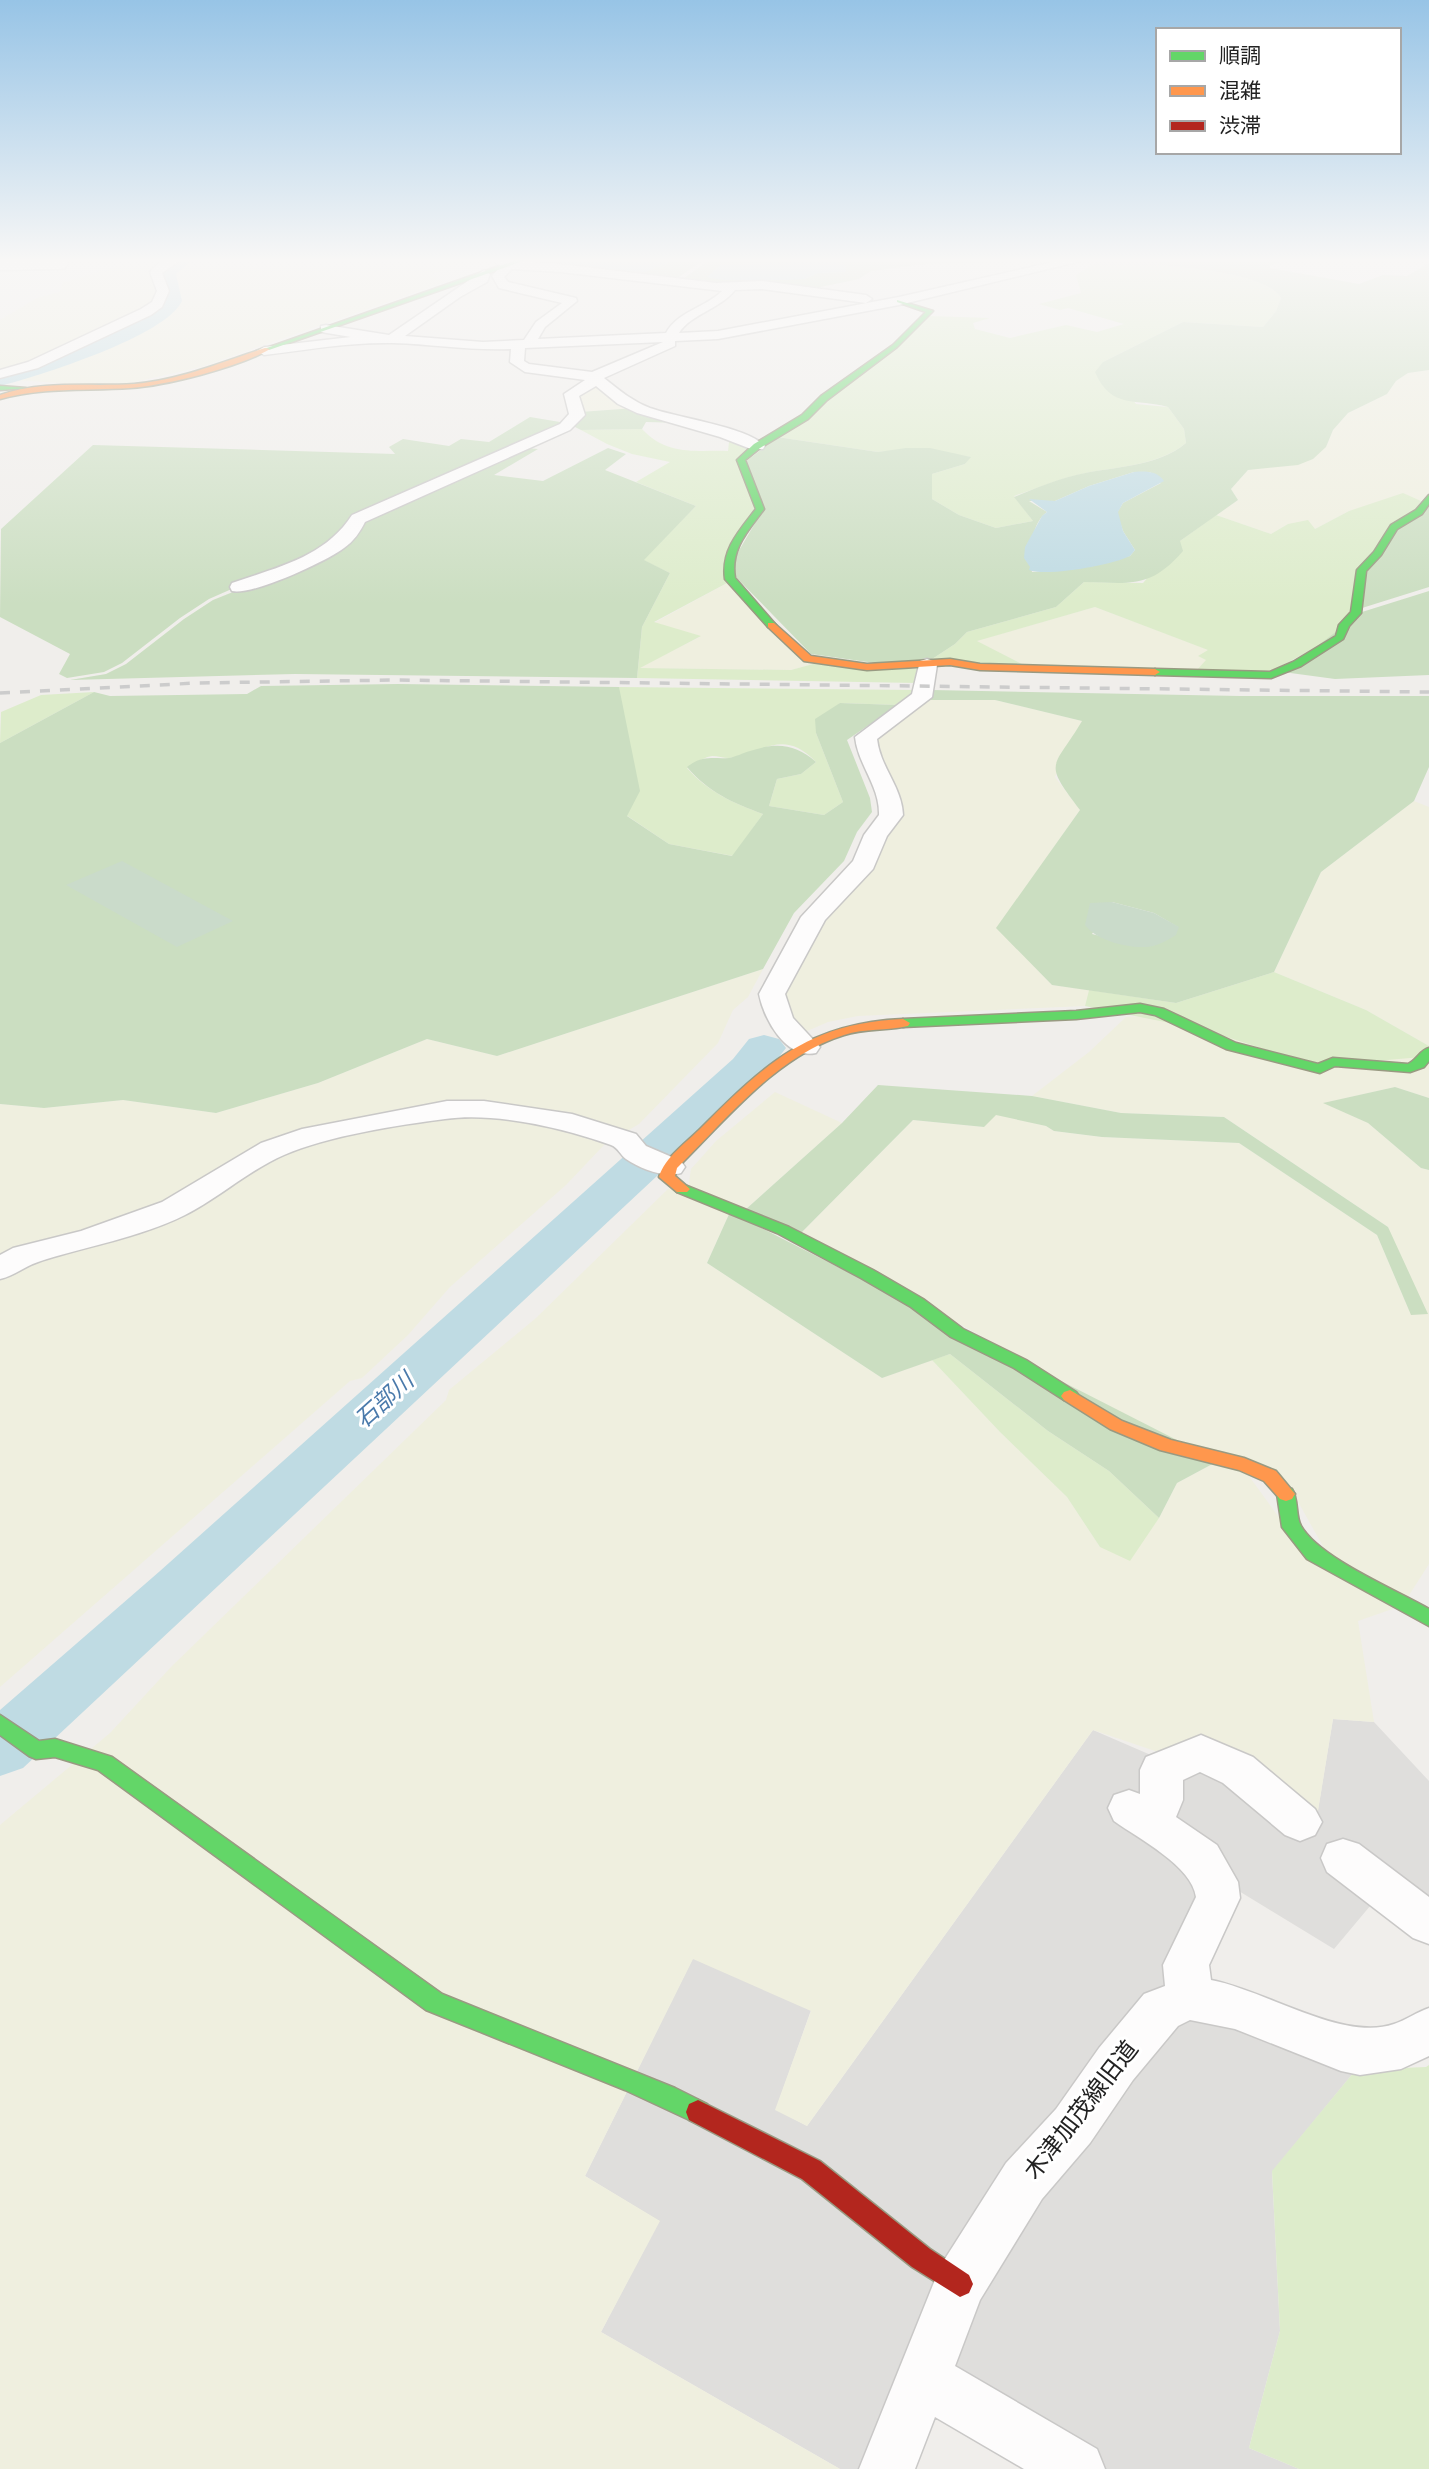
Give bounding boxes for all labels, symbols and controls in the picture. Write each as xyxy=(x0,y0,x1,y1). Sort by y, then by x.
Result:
legend xyxy=(1156,28,1401,154)
text: 順調 xyxy=(1219,43,1261,69)
text: 混雑 xyxy=(1219,78,1261,104)
text: 渋滞 xyxy=(1219,113,1261,139)
water label: 石部川 xyxy=(349,1365,421,1433)
street label: 木津加茂線旧道 xyxy=(1018,2035,1144,2185)

